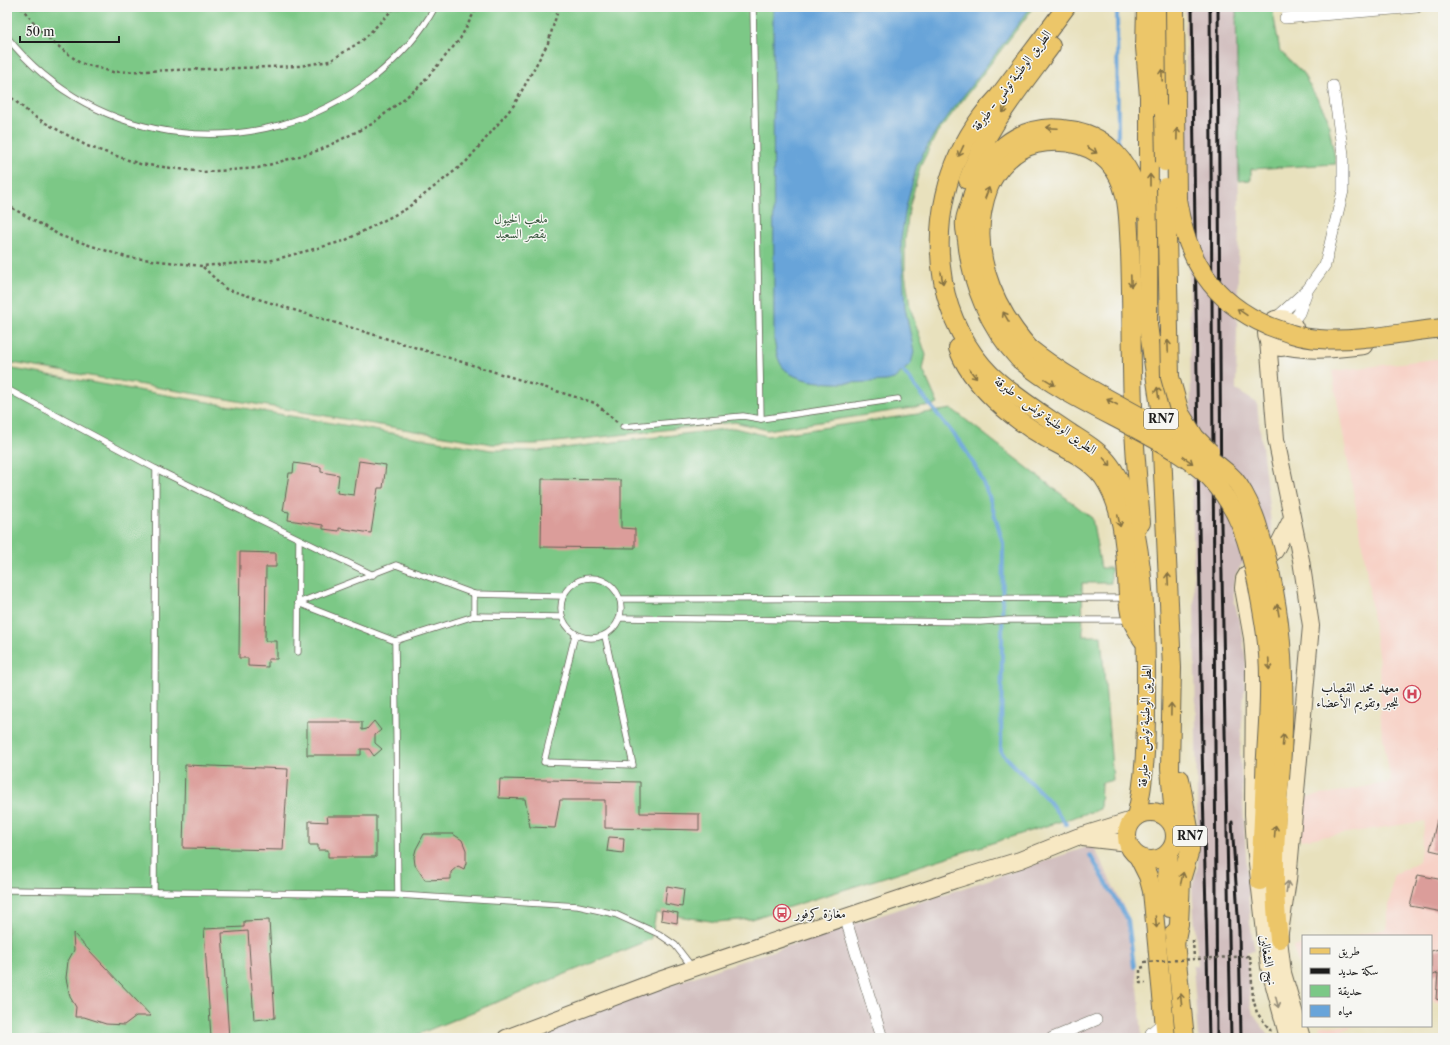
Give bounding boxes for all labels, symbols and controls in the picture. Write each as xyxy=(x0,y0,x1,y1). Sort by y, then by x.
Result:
scale bar xyxy=(20,18,119,44)
text: 50 m xyxy=(26,24,55,39)
street label: الطريق الوطنية تونس - طبرقة xyxy=(968,26,1056,135)
one-way arrow xyxy=(1159,69,1166,82)
one-way arrow xyxy=(1002,102,1010,113)
one-way arrow xyxy=(1046,125,1059,132)
one-way arrow xyxy=(1173,128,1181,141)
one-way arrow xyxy=(957,145,964,157)
one-way arrow xyxy=(1086,147,1098,155)
one-way arrow xyxy=(1146,174,1153,187)
one-way arrow xyxy=(984,186,991,199)
park label: ملعب الخيول بقصر السعيد xyxy=(494,210,548,242)
one-way arrow xyxy=(939,271,947,284)
one-way arrow xyxy=(1127,274,1135,287)
one-way arrow xyxy=(1237,308,1248,316)
one-way arrow xyxy=(1001,311,1009,323)
one-way arrow xyxy=(1164,340,1172,353)
one-way arrow xyxy=(969,369,977,380)
street label: الطريق الوطنية تونس - طبرقة xyxy=(991,373,1100,459)
one-way arrow xyxy=(1044,379,1056,387)
one-way arrow xyxy=(1154,387,1162,400)
one-way arrow xyxy=(1106,398,1118,405)
road number: RN7 xyxy=(1144,409,1178,429)
one-way arrow xyxy=(1182,456,1193,464)
one-way arrow xyxy=(1102,457,1111,467)
one-way arrow xyxy=(1116,514,1124,527)
one-way arrow xyxy=(1164,573,1172,586)
one-way arrow xyxy=(1273,604,1281,617)
one-way arrow xyxy=(1265,657,1272,670)
street label: الطريق الوطنية تونس - طبرقة xyxy=(1134,664,1156,787)
place label: معهد محمد القصاب للجبر وتقويم الأعضاء xyxy=(1316,679,1399,714)
hospital icon: معهد محمد القصاب للجبر وتقويم الأعضاء xyxy=(1402,684,1422,704)
one-way arrow xyxy=(1167,703,1175,716)
one-way arrow xyxy=(1280,734,1287,747)
one-way arrow xyxy=(1272,825,1279,838)
road number: RN7 xyxy=(1173,826,1207,846)
one-way arrow xyxy=(1179,871,1187,884)
one-way arrow xyxy=(1283,881,1291,894)
bus stop icon: مغازة كرفور xyxy=(772,903,792,923)
place label: مغازة كرفور xyxy=(793,905,846,922)
one-way arrow xyxy=(1152,915,1160,928)
street label: نهج الشغالين xyxy=(1253,934,1281,987)
legend xyxy=(1302,935,1432,1027)
text: طريق xyxy=(1338,943,1360,959)
text: سكة حديد xyxy=(1338,963,1379,978)
text: حديقة xyxy=(1338,983,1362,999)
one-way arrow xyxy=(1177,993,1185,1006)
one-way arrow xyxy=(1273,995,1281,1008)
text: مياه xyxy=(1338,1003,1353,1018)

